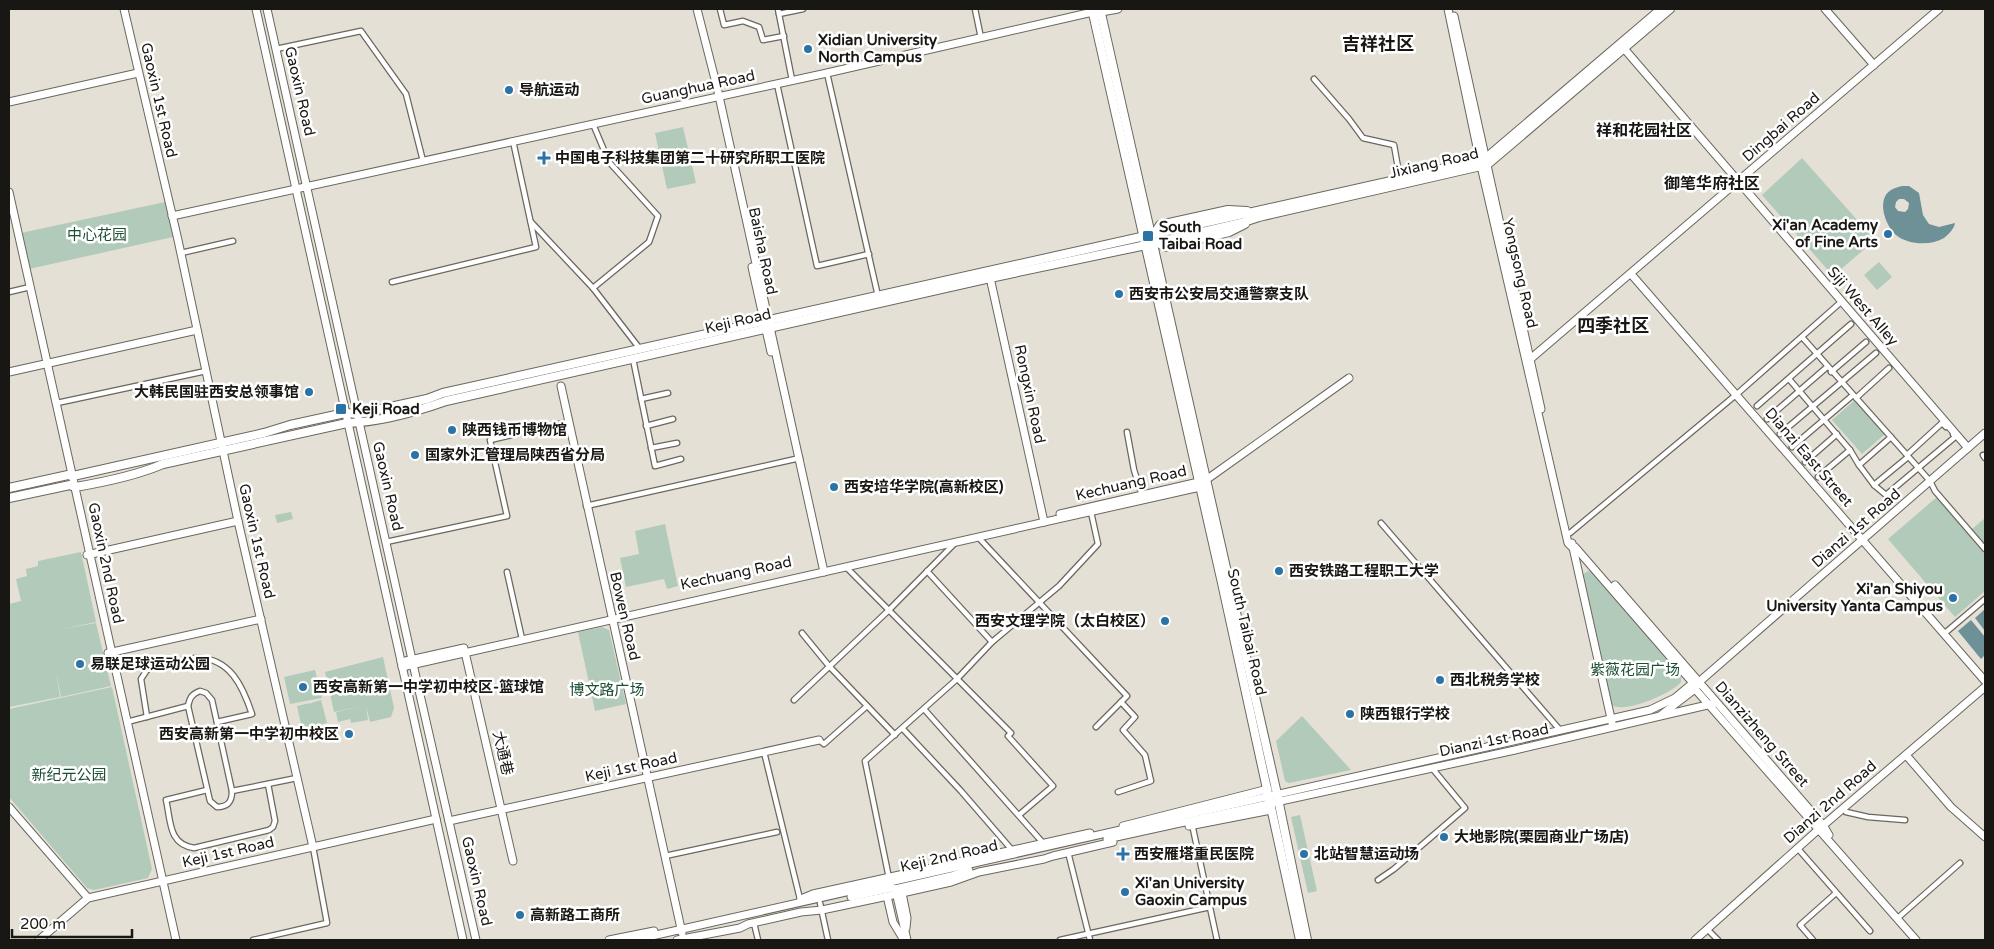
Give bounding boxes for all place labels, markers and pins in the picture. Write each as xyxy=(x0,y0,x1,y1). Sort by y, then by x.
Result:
place label: Xidian University North Campus xyxy=(818,31,937,67)
marker: Xidian University North Campus xyxy=(802,43,814,55)
place label: 导航运动 xyxy=(519,81,579,99)
marker: 导航运动 xyxy=(503,84,515,96)
place label: 中国电子科技集团第二十研究所职工医院 xyxy=(555,149,825,167)
marker: 中国电子科技集团第二十研究所职工医院 xyxy=(537,151,551,165)
place label: Xi'an Academy of Fine Arts xyxy=(1772,216,1878,251)
place label: South Taibai Road xyxy=(1158,218,1242,253)
marker: Xi'an Academy of Fine Arts xyxy=(1882,228,1894,240)
marker: South Taibai Road xyxy=(1141,229,1155,243)
place label: 西安市公安局交通警察支队 xyxy=(1129,285,1309,303)
marker: 西安市公安局交通警察支队 xyxy=(1113,288,1125,300)
place label: 大韩民国驻西安总领事馆 xyxy=(134,383,299,401)
marker: 大韩民国驻西安总领事馆 xyxy=(303,386,315,398)
place label: Keji Road xyxy=(352,400,420,419)
marker: Keji Road xyxy=(334,402,348,416)
place label: 陕西钱币博物馆 xyxy=(462,421,567,439)
marker: 陕西钱币博物馆 xyxy=(446,424,458,436)
place label: 国家外汇管理局陕西省分局 xyxy=(425,446,605,464)
marker: 国家外汇管理局陕西省分局 xyxy=(409,449,421,461)
place label: 西安培华学院(高新校区) xyxy=(844,478,1004,496)
marker: 西安培华学院(高新校区) xyxy=(828,481,840,493)
place label: 西安铁路工程职工大学 xyxy=(1289,562,1439,580)
marker: 西安铁路工程职工大学 xyxy=(1273,565,1285,577)
place label: Xi'an Shiyou University Yanta Campus xyxy=(1766,580,1943,616)
marker: Xi'an Shiyou University Yanta Campus xyxy=(1947,592,1959,604)
place label: 西安文理学院（太白校区） xyxy=(975,612,1155,630)
marker: 西安文理学院（太白校区） xyxy=(1159,615,1171,627)
place label: 易联足球运动公园 xyxy=(90,655,210,673)
marker: 易联足球运动公园 xyxy=(74,658,86,670)
place label: 西北税务学校 xyxy=(1450,671,1540,689)
marker: 西北税务学校 xyxy=(1434,674,1446,686)
place label: 西安高新第一中学初中校区-篮球馆 xyxy=(313,678,544,696)
marker: 西安高新第一中学初中校区-篮球馆 xyxy=(297,681,309,693)
place label: 陕西银行学校 xyxy=(1360,705,1450,723)
marker: 陕西银行学校 xyxy=(1344,708,1356,720)
place label: 西安高新第一中学初中校区 xyxy=(159,725,339,743)
marker: 西安高新第一中学初中校区 xyxy=(343,728,355,740)
place label: 大地影院(栗园商业广场店) xyxy=(1454,828,1629,846)
marker: 大地影院(栗园商业广场店) xyxy=(1438,831,1450,843)
place label: 西安雁塔重民医院 xyxy=(1134,845,1254,863)
place label: 北站智慧运动场 xyxy=(1314,845,1419,863)
marker: 西安雁塔重民医院 xyxy=(1116,847,1130,861)
marker: 北站智慧运动场 xyxy=(1298,848,1310,860)
place label: Xi'an University Gaoxin Campus xyxy=(1135,874,1247,910)
marker: Xi'an University Gaoxin Campus xyxy=(1119,886,1131,898)
place label: 高新路工商所 xyxy=(530,906,620,924)
marker: 高新路工商所 xyxy=(514,909,526,921)

